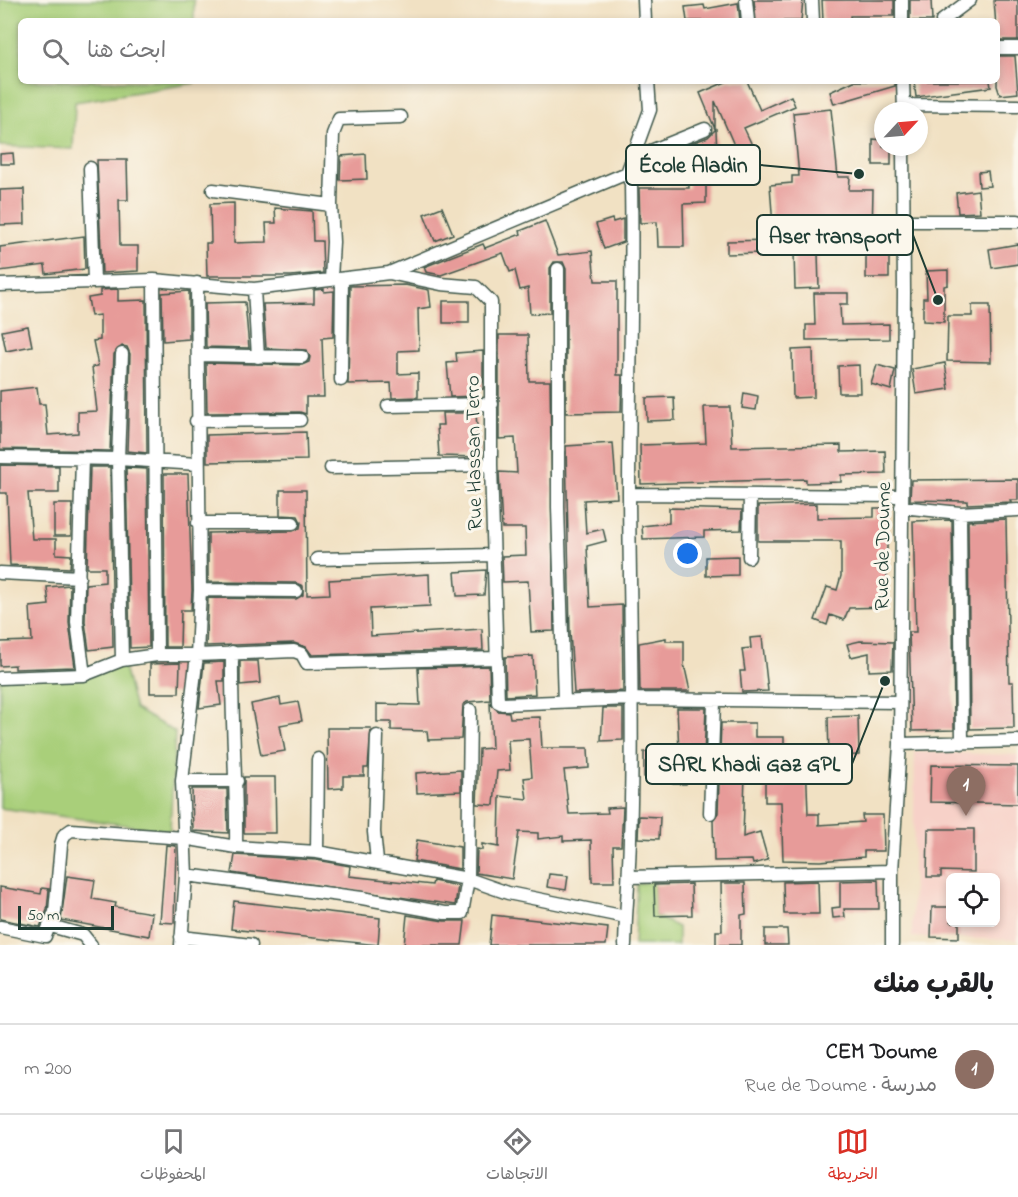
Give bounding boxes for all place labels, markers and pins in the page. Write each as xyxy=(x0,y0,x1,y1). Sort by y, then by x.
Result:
callout: École Aladin xyxy=(626,145,760,185)
callout: Aser transport xyxy=(757,215,913,255)
callout: SARL Khadi Gaz GPL xyxy=(646,744,852,784)
pin: 1 xyxy=(946,766,986,816)

